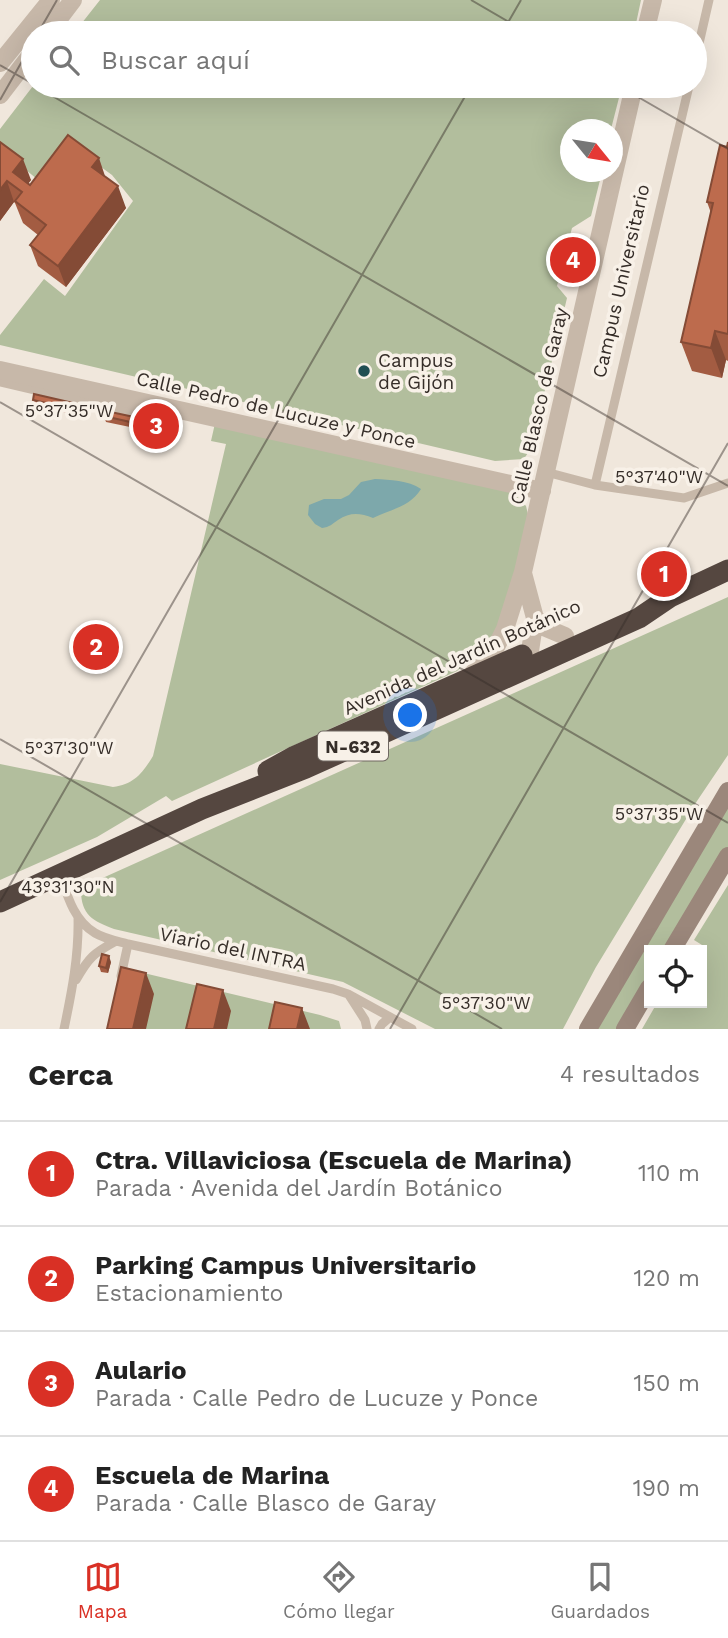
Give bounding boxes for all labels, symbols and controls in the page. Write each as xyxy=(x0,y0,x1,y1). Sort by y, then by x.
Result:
search box xyxy=(21,21,707,98)
icon: search xyxy=(45,41,83,79)
text: Buscar aquí xyxy=(101,45,250,75)
north arrow xyxy=(560,119,623,182)
street label: Campus Universitario xyxy=(587,182,655,380)
pin: 4 xyxy=(550,234,596,286)
street label: Calle Blasco de Garay xyxy=(505,305,573,507)
place label: Campus de Gijón xyxy=(378,349,454,394)
marker: Campus de Gijón xyxy=(356,363,372,379)
street label: Calle Pedro de Lucuze y Ponce xyxy=(134,367,418,453)
text: 5°37'35"W xyxy=(25,400,113,421)
pin: 3 xyxy=(133,400,179,452)
text: 5°37'40"W xyxy=(615,466,703,487)
pin: 1 xyxy=(641,548,687,600)
street label: Avenida del Jardín Botánico xyxy=(340,594,584,720)
pin: 2 xyxy=(73,621,119,673)
your location xyxy=(393,698,427,732)
road number: N-632 xyxy=(318,732,388,760)
text: 5°37'30"W xyxy=(24,737,114,758)
text: 5°37'35"W xyxy=(615,803,703,824)
text: 43°31'30"N xyxy=(21,876,115,897)
street label: Viario del INTRA xyxy=(157,922,309,976)
map controls xyxy=(644,945,707,1008)
button: locate xyxy=(644,945,707,1008)
text: 5°37'30"W xyxy=(441,992,531,1013)
text: Cerca xyxy=(28,1057,113,1092)
text: 4 resultados xyxy=(560,1061,700,1088)
text: Ctra. Villaviciosa (Escuela de Marina) xyxy=(95,1145,572,1175)
text: 1 xyxy=(46,1160,56,1187)
text: 110 m xyxy=(638,1160,700,1187)
text: Parada · Avenida del Jardín Botánico xyxy=(95,1175,503,1202)
text: Parking Campus Universitario xyxy=(95,1250,476,1280)
text: 2 xyxy=(44,1265,58,1292)
text: 120 m xyxy=(634,1265,700,1292)
text: Estacionamiento xyxy=(95,1280,283,1307)
text: Aulario xyxy=(95,1355,187,1385)
text: 3 xyxy=(44,1370,58,1397)
text: 150 m xyxy=(634,1370,700,1397)
text: Parada · Calle Pedro de Lucuze y Ponce xyxy=(95,1385,538,1412)
text: Escuela de Marina xyxy=(95,1460,329,1490)
text: 4 xyxy=(44,1475,58,1502)
text: 190 m xyxy=(633,1475,700,1502)
text: Parada · Calle Blasco de Garay xyxy=(95,1490,436,1517)
tab: Mapa xyxy=(78,1558,127,1623)
tab: Cómo llegar xyxy=(283,1558,395,1623)
tab: Guardados xyxy=(550,1558,650,1623)

